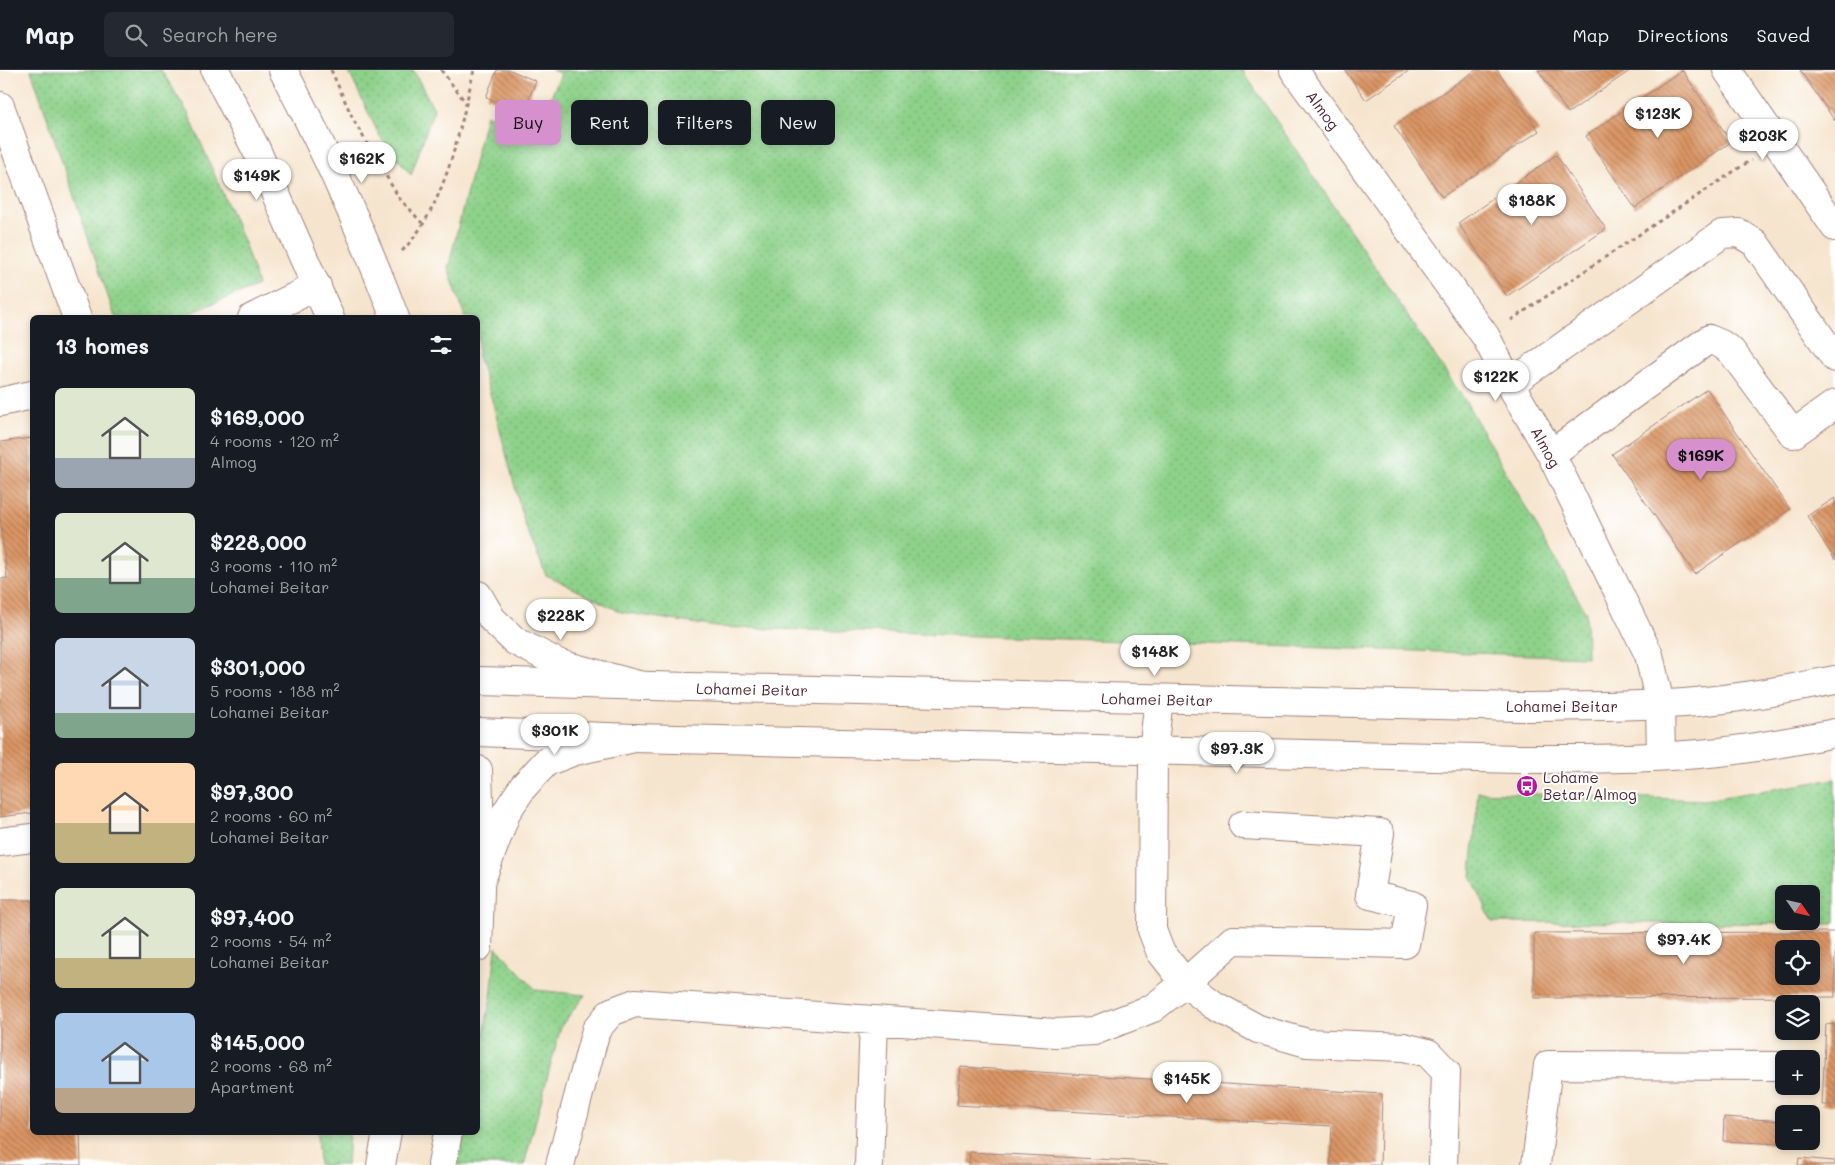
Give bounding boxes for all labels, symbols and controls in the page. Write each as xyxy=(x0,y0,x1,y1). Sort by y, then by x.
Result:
search box xyxy=(104,12,454,57)
text: Map xyxy=(25,19,74,50)
icon: search xyxy=(122,21,150,49)
text: Search here xyxy=(162,22,278,47)
text: Map xyxy=(1572,23,1609,47)
text: Directions xyxy=(1637,23,1729,47)
text: Saved xyxy=(1757,23,1810,47)
street label: Almog xyxy=(1302,86,1344,134)
pin: $123K xyxy=(1623,97,1693,139)
chip: Buy xyxy=(495,100,561,145)
chip: Rent xyxy=(571,100,648,145)
chip: Filters xyxy=(658,100,751,145)
chip: New xyxy=(761,100,835,145)
text: $123K xyxy=(1635,102,1681,123)
pin: $203K xyxy=(1728,118,1798,161)
text: $203K xyxy=(1738,124,1788,145)
pin: $162K xyxy=(327,142,397,184)
text: $162K xyxy=(339,147,385,168)
pin: $149K xyxy=(222,158,292,201)
text: $149K xyxy=(233,164,281,185)
pin: $188K xyxy=(1497,184,1567,226)
text: $188K xyxy=(1508,189,1556,210)
icon: filters xyxy=(427,331,455,359)
text: 13 homes xyxy=(55,332,149,359)
pin: $122K xyxy=(1461,360,1531,402)
text: $122K xyxy=(1473,365,1519,386)
text: $169,000 xyxy=(210,403,305,430)
icon: home xyxy=(95,408,155,468)
street label: Almog xyxy=(1527,423,1565,471)
text: 4 rooms · 120 m² xyxy=(210,430,339,451)
pin: $169K xyxy=(1666,438,1736,481)
text: $169K xyxy=(1678,444,1724,465)
text: Almog xyxy=(210,451,257,472)
text: $228,000 xyxy=(210,528,306,555)
icon: home xyxy=(95,533,155,593)
text: 3 rooms · 110 m² xyxy=(210,555,337,576)
text: Lohamei Beitar xyxy=(210,576,329,597)
pin: $228K xyxy=(526,598,596,641)
text: $228K xyxy=(537,604,585,625)
pin: $148K xyxy=(1120,634,1190,677)
text: $148K xyxy=(1131,640,1179,661)
text: $301,000 xyxy=(210,653,305,680)
icon: home xyxy=(95,658,155,718)
street label: Lohamei Beitar xyxy=(696,678,808,700)
text: 5 rooms · 188 m² xyxy=(210,680,340,701)
street label: Lohamei Beitar xyxy=(1101,688,1213,710)
street label: Lohamei Beitar xyxy=(1506,696,1618,716)
text: Lohamei Beitar xyxy=(210,701,329,722)
pin: $301K xyxy=(520,714,590,756)
text: $301K xyxy=(531,719,579,740)
pin: $97.3K xyxy=(1196,732,1278,774)
text: $97.3K xyxy=(1210,737,1264,758)
place label: Lohame Betar/Almog xyxy=(1543,767,1637,804)
bus stop icon: Lohame Betar/Almog xyxy=(1515,774,1539,798)
text: $97,300 xyxy=(210,778,293,805)
icon: home xyxy=(95,783,155,843)
text: 2 rooms · 60 m² xyxy=(210,805,332,826)
text: Lohamei Beitar xyxy=(210,826,329,847)
north arrow xyxy=(1775,885,1820,930)
map controls xyxy=(1775,885,1820,1150)
text: $97,400 xyxy=(210,903,294,930)
icon: home xyxy=(95,908,155,968)
pin: $97.4K xyxy=(1643,922,1725,965)
text: $97.4K xyxy=(1657,928,1711,949)
text: 2 rooms · 54 m² xyxy=(210,930,331,951)
button: locate xyxy=(1775,940,1820,985)
text: Lohamei Beitar xyxy=(210,951,329,972)
button: layers xyxy=(1775,995,1820,1040)
text: $145,000 xyxy=(210,1028,305,1055)
icon: home xyxy=(95,1033,155,1093)
button: + xyxy=(1775,1050,1820,1095)
text: 2 rooms · 68 m² xyxy=(210,1055,332,1076)
pin: $145K xyxy=(1152,1062,1222,1104)
text: $145K xyxy=(1164,1067,1211,1088)
text: Apartment xyxy=(210,1076,295,1097)
button: − xyxy=(1775,1105,1820,1150)

